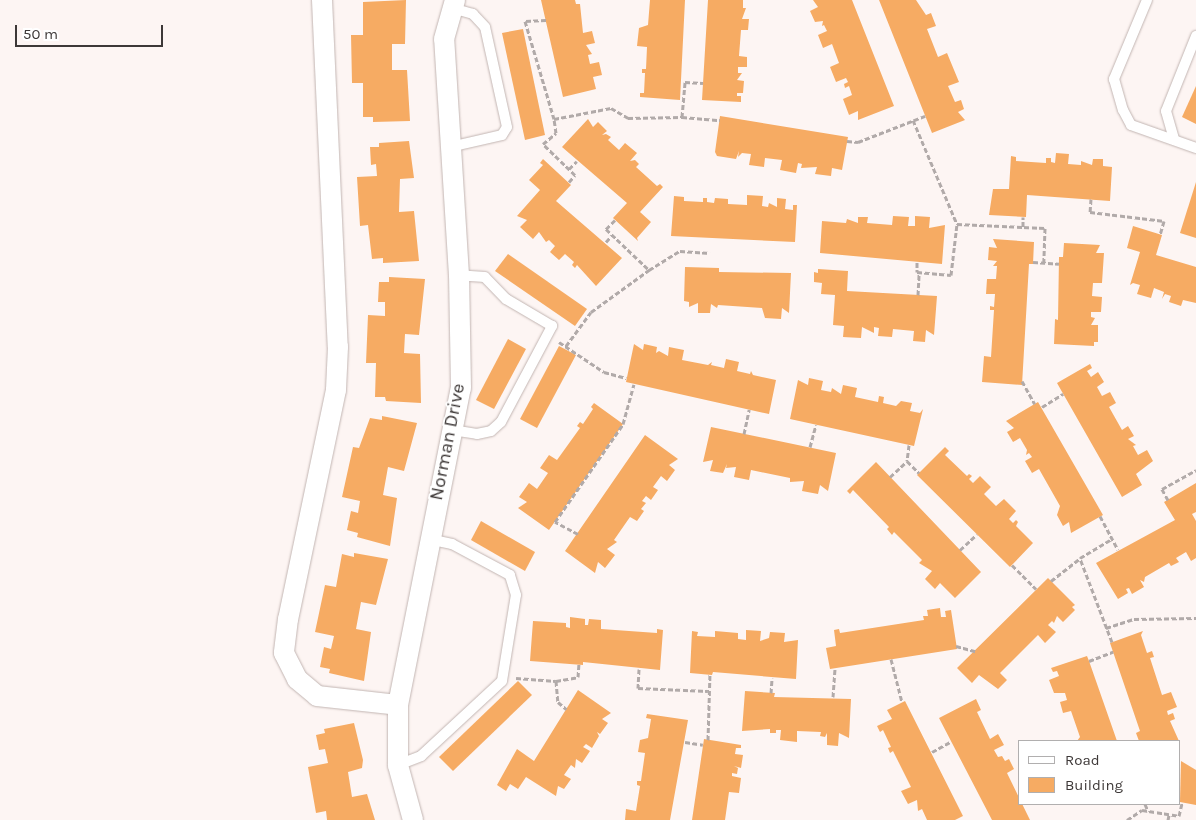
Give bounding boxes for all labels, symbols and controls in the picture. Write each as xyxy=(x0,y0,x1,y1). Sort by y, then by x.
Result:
scale bar xyxy=(18,15,165,47)
text: 50 m xyxy=(23,25,58,43)
street label: Norman Drive xyxy=(425,381,471,503)
legend xyxy=(1018,740,1181,805)
text: Road xyxy=(1065,751,1100,769)
text: Building xyxy=(1065,776,1123,794)

